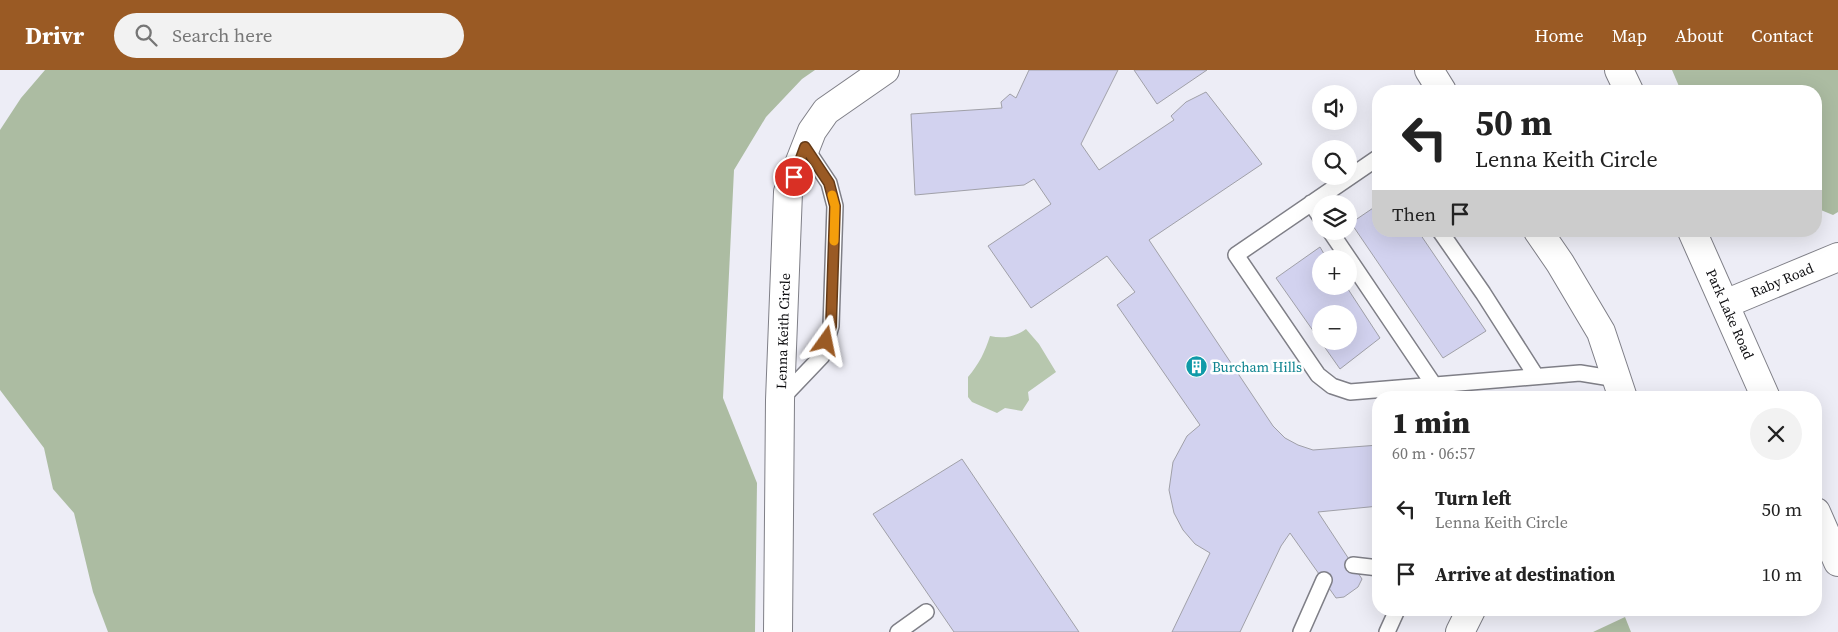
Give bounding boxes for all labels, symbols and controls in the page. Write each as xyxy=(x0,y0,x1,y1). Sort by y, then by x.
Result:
search box xyxy=(114,13,464,58)
text: Drivr xyxy=(25,19,84,52)
icon: search xyxy=(132,21,160,49)
text: Search here xyxy=(172,22,273,48)
text: Home xyxy=(1535,23,1584,48)
text: Map xyxy=(1612,23,1647,48)
text: About xyxy=(1675,23,1723,48)
text: Contact xyxy=(1751,23,1813,48)
map controls xyxy=(1312,85,1357,350)
button: sound xyxy=(1312,85,1357,130)
text: 50 m xyxy=(1475,99,1552,147)
icon: left xyxy=(1392,105,1457,170)
button: search xyxy=(1312,140,1357,185)
text: Lenna Keith Circle xyxy=(1475,144,1658,174)
pin xyxy=(773,156,815,198)
icon: arrive xyxy=(780,163,808,191)
button: layers xyxy=(1312,195,1357,240)
icon: arrive xyxy=(1446,200,1474,228)
text: Then xyxy=(1392,201,1436,227)
button: + xyxy=(1312,250,1357,295)
street label: Raby Road xyxy=(1748,258,1816,302)
street label: Park Lake Road xyxy=(1701,266,1759,362)
street label: Lenna Keith Circle xyxy=(771,273,795,389)
button: − xyxy=(1312,305,1357,350)
position arrow xyxy=(799,314,851,366)
building icon: Burcham Hills xyxy=(1184,355,1208,379)
place label: Burcham Hills xyxy=(1212,357,1302,377)
text: 1 min xyxy=(1392,402,1470,443)
button: close xyxy=(1750,408,1802,460)
text: 60 m · 06:57 xyxy=(1392,442,1475,464)
text: Turn left xyxy=(1435,485,1511,511)
icon: left xyxy=(1392,495,1420,523)
text: 50 m xyxy=(1761,496,1802,522)
text: Lenna Keith Circle xyxy=(1435,511,1568,533)
icon: arrive xyxy=(1392,560,1420,588)
text: Arrive at destination xyxy=(1435,561,1615,587)
text: 10 m xyxy=(1761,561,1802,587)

